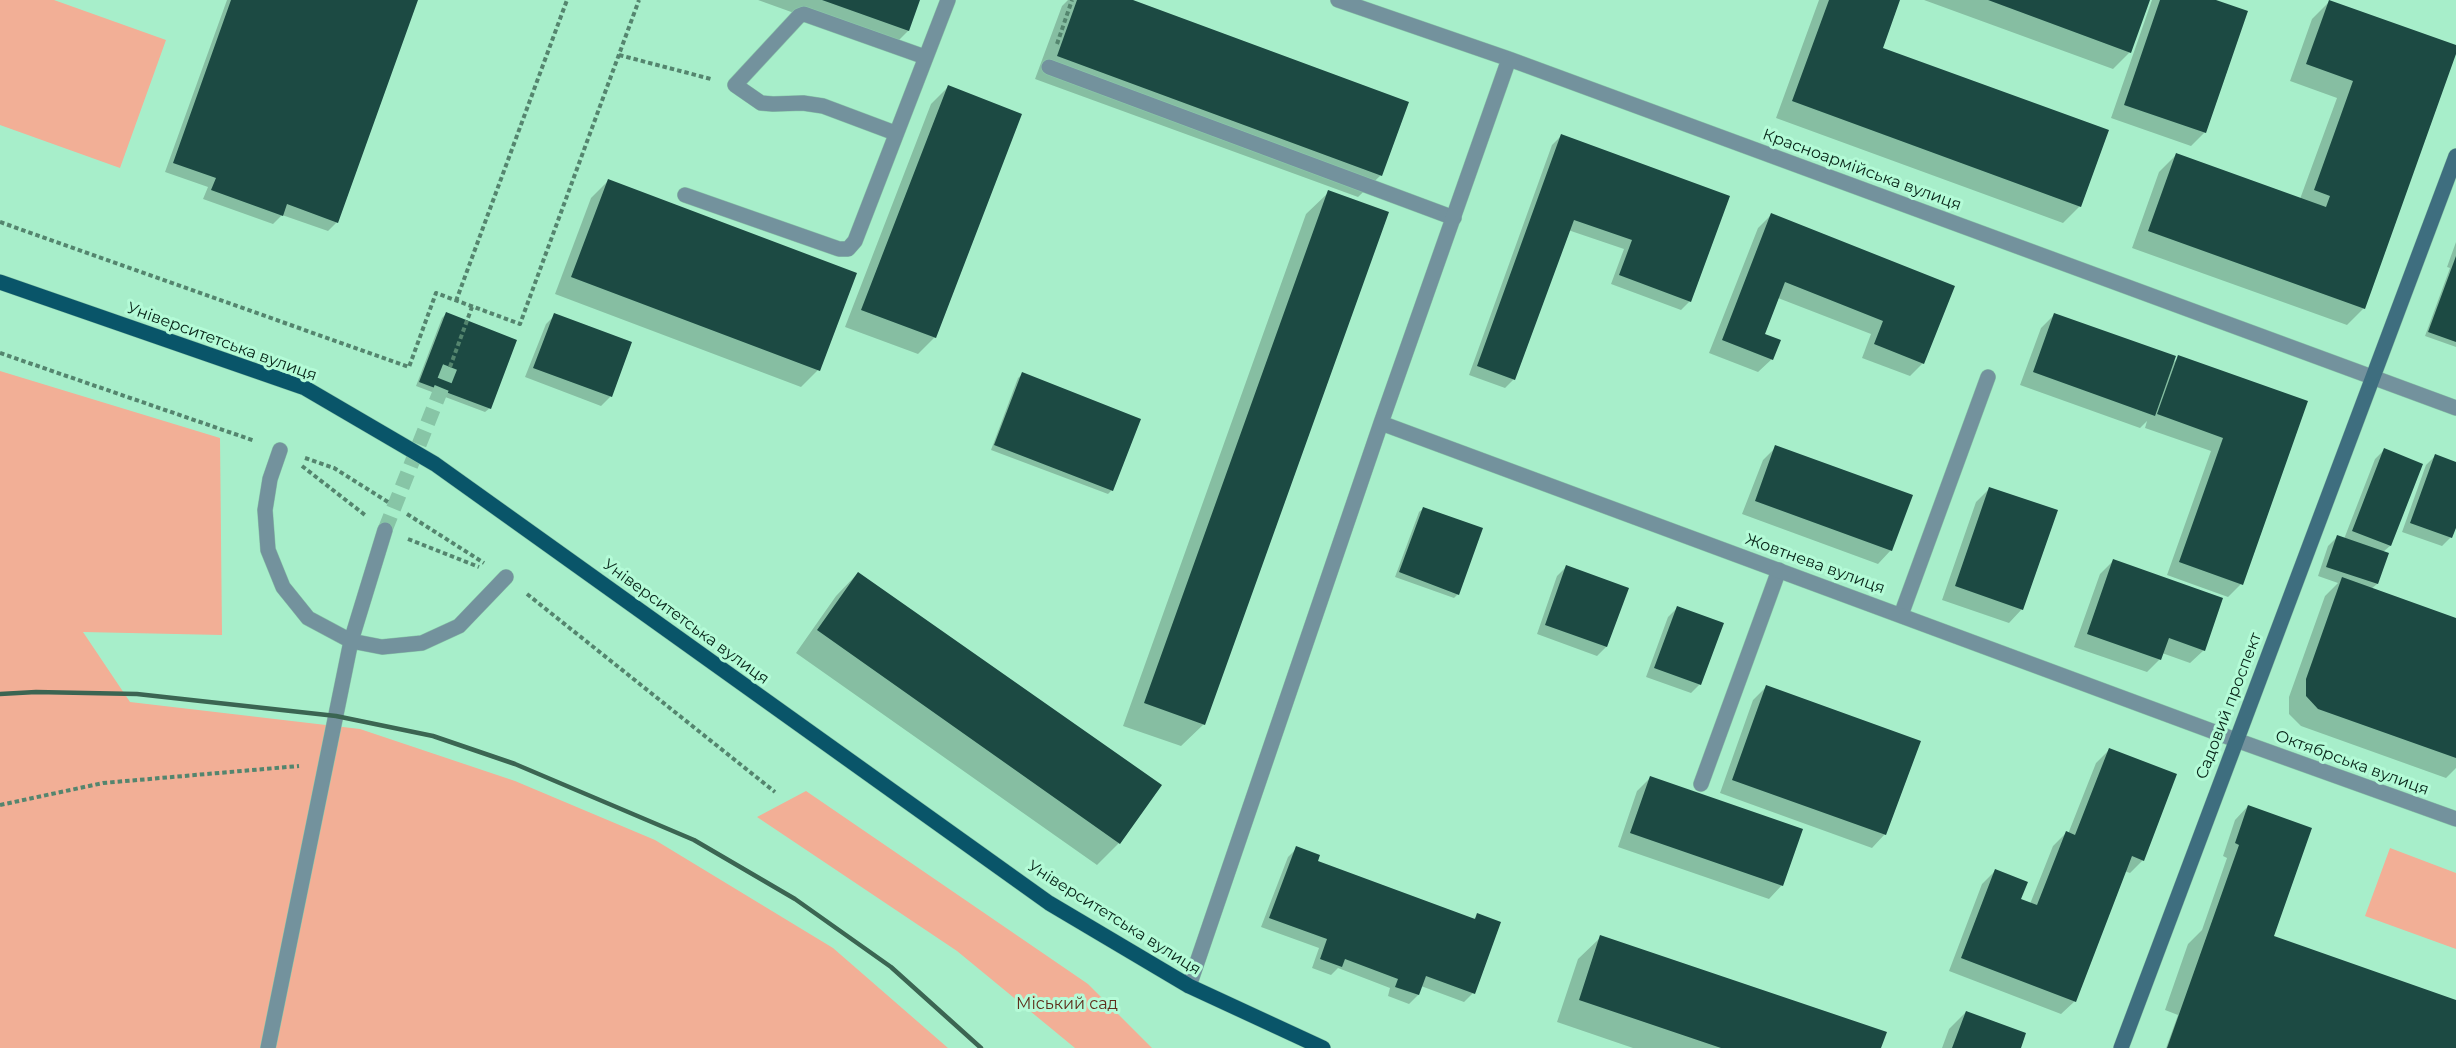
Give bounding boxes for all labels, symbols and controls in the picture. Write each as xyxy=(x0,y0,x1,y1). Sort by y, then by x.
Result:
street label: Красноармійська вулиця xyxy=(1760,125,1964,215)
street label: Університетська вулиця xyxy=(124,299,320,385)
street label: Жовтнева вулиця xyxy=(1743,530,1887,598)
street label: Університетська вулиця xyxy=(599,555,773,689)
street label: Садовий проспект xyxy=(2192,630,2266,782)
street label: Октябрська вулиця xyxy=(2273,726,2431,800)
street label: Університетська вулиця xyxy=(1024,857,1204,979)
park label: Міський сад xyxy=(1016,994,1118,1014)

